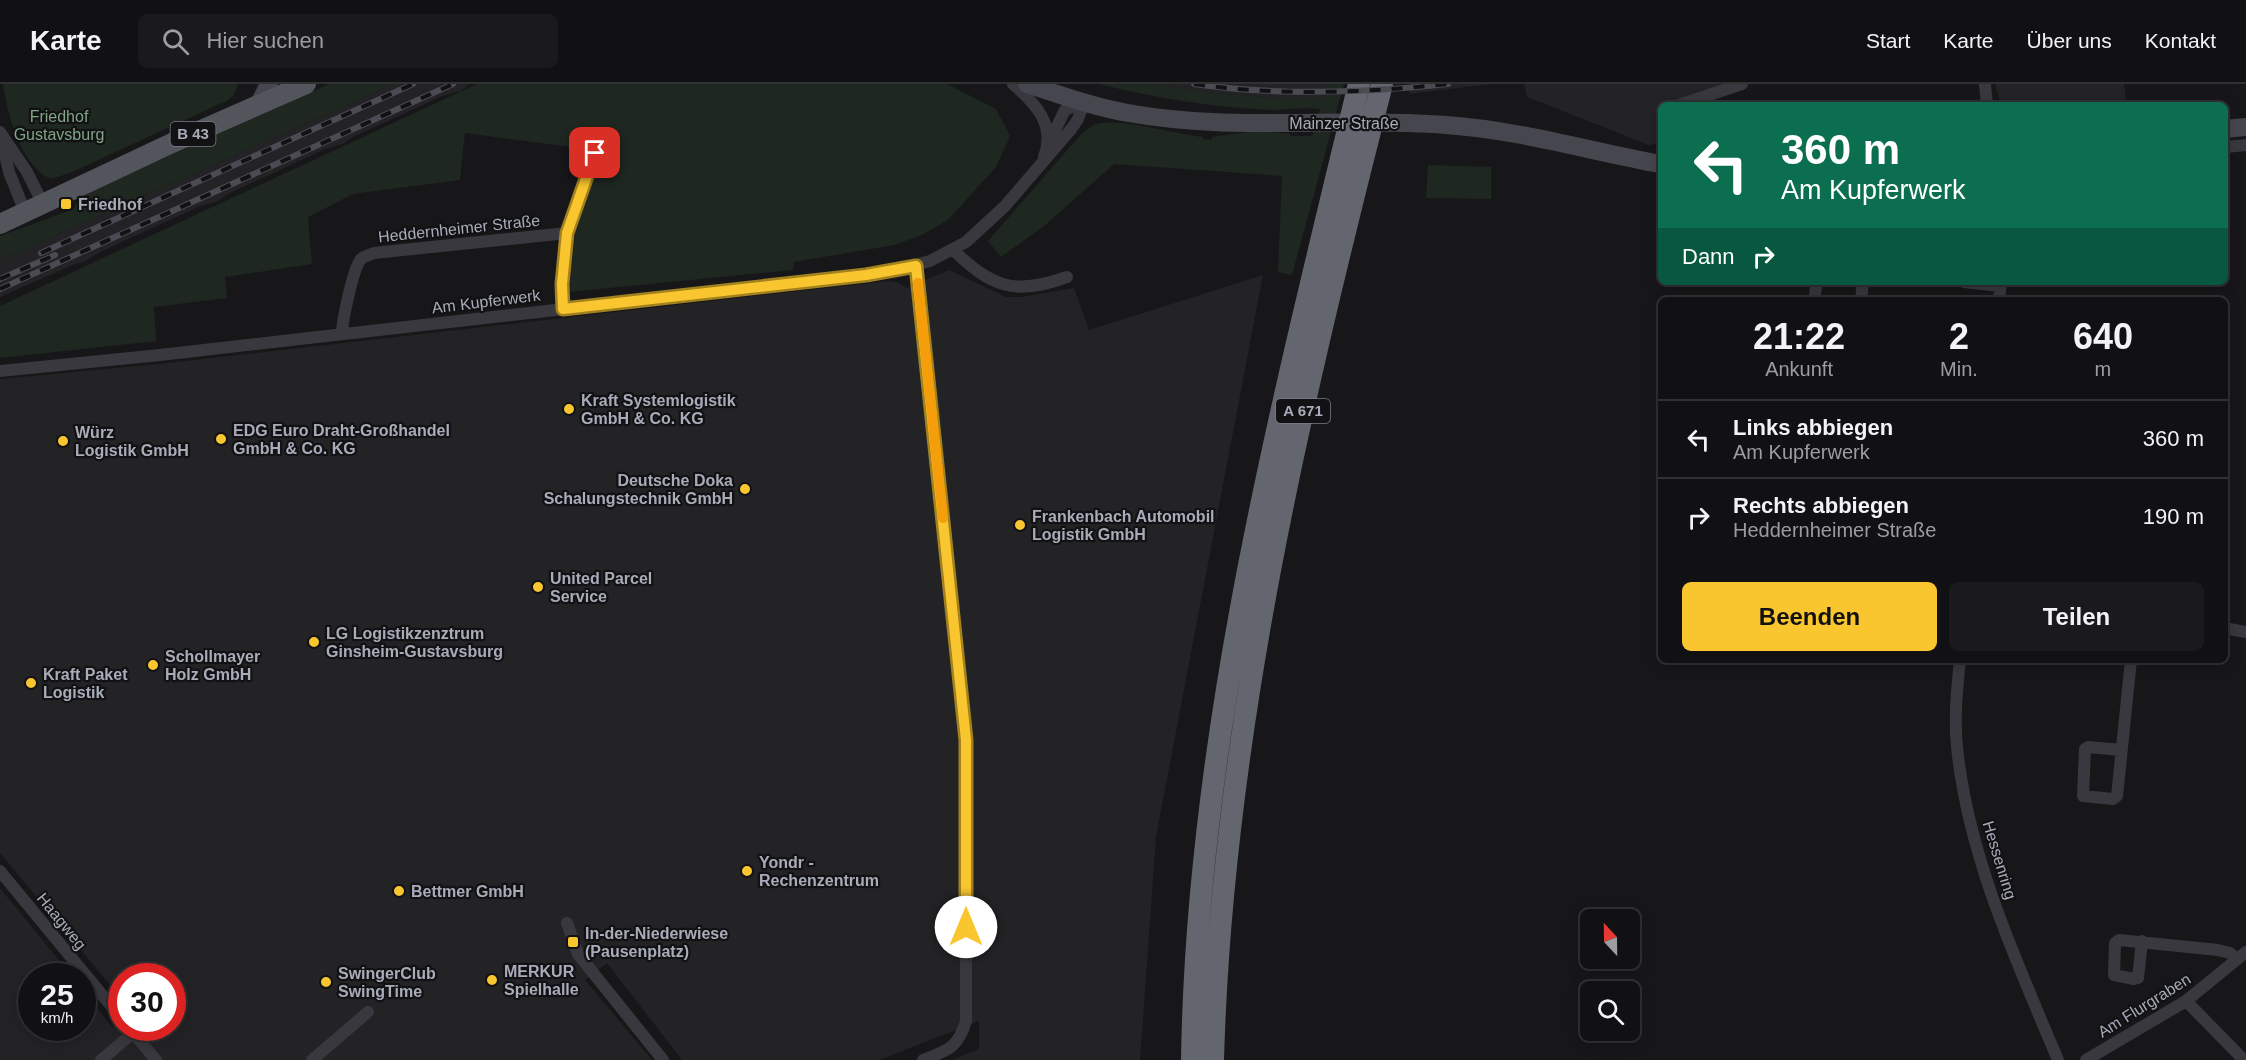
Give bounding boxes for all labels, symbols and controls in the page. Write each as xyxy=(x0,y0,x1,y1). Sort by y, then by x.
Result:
search box xyxy=(138,14,558,68)
text: Karte xyxy=(30,25,102,56)
icon: search xyxy=(159,25,192,58)
text: Hier suchen xyxy=(207,28,324,53)
text: Start xyxy=(1866,29,1910,52)
text: Karte xyxy=(1943,29,1994,52)
text: Über uns xyxy=(2027,29,2112,52)
text: Kontakt xyxy=(2145,29,2216,52)
park label: Friedhof Gustavsburg xyxy=(14,108,104,143)
street label: Mainzer Straße xyxy=(1289,115,1399,132)
road number: B 43 xyxy=(170,122,216,146)
icon: left xyxy=(1682,126,1760,204)
text: 360 m xyxy=(1781,126,1900,173)
pin xyxy=(569,127,620,178)
icon: arrive xyxy=(578,136,611,169)
text: Am Kupferwerk xyxy=(1781,175,1966,205)
place label: Friedhof xyxy=(78,196,143,213)
marker: Friedhof xyxy=(59,197,73,211)
street label: Heddernheimer Straße xyxy=(377,212,541,245)
icon: right xyxy=(1747,240,1780,273)
text: Dann xyxy=(1682,244,1735,269)
street label: Am Kupferwerk xyxy=(431,286,542,317)
text: 21:22 xyxy=(1753,316,1845,357)
text: 2 xyxy=(1949,316,1969,357)
text: 640 xyxy=(2073,316,2133,357)
text: Ankunft xyxy=(1765,358,1833,380)
text: Min. xyxy=(1940,358,1978,380)
text: m xyxy=(2095,358,2111,380)
place label: Kraft Systemlogistik GmbH & Co. KG xyxy=(581,392,736,427)
road number: A 671 xyxy=(1276,399,1330,423)
marker: Kraft Systemlogistik GmbH & Co. KG xyxy=(562,402,576,416)
text: Links abbiegen xyxy=(1733,415,1893,440)
place label: EDG Euro Draht-Großhandel GmbH & Co. KG xyxy=(233,422,450,457)
icon: left xyxy=(1682,423,1715,456)
place label: Würz Logistik GmbH xyxy=(75,424,189,459)
text: 360 m xyxy=(2143,426,2204,451)
marker: EDG Euro Draht-Großhandel GmbH & Co. KG xyxy=(214,432,228,446)
marker: Würz Logistik GmbH xyxy=(56,434,70,448)
text: Am Kupferwerk xyxy=(1733,441,1870,463)
place label: Deutsche Doka Schalungstechnik GmbH xyxy=(544,472,733,507)
marker: Deutsche Doka Schalungstechnik GmbH xyxy=(738,482,752,496)
text: Rechts abbiegen xyxy=(1733,493,1909,518)
icon: right xyxy=(1682,501,1715,534)
text: 190 m xyxy=(2143,504,2204,529)
place label: Frankenbach Automobil Logistik GmbH xyxy=(1032,508,1215,543)
marker: Frankenbach Automobil Logistik GmbH xyxy=(1013,518,1027,532)
text: Heddernheimer Straße xyxy=(1733,519,1936,541)
place label: United Parcel Service xyxy=(550,570,652,605)
marker: United Parcel Service xyxy=(531,580,545,594)
button: Beenden xyxy=(1682,582,1937,651)
button: Teilen xyxy=(1949,582,2204,651)
place label: LG Logistikzenztrum Ginsheim-Gustavsburg xyxy=(326,625,503,660)
marker: LG Logistikzenztrum Ginsheim-Gustavsburg xyxy=(307,635,321,649)
place label: Schollmayer Holz GmbH xyxy=(165,648,260,683)
marker: Schollmayer Holz GmbH xyxy=(146,658,160,672)
place label: Kraft Paket Logistik xyxy=(43,666,128,701)
marker: Kraft Paket Logistik xyxy=(24,676,38,690)
street label: Hessenring xyxy=(1980,819,2019,901)
place label: Yondr - Rechenzentrum xyxy=(759,854,879,889)
marker: Yondr - Rechenzentrum xyxy=(740,864,754,878)
place label: Bettmer GmbH xyxy=(411,883,524,900)
marker: Bettmer GmbH xyxy=(392,884,406,898)
street label: Haagweg xyxy=(34,890,89,953)
position arrow xyxy=(934,895,998,959)
north arrow xyxy=(1580,909,1640,969)
map controls xyxy=(1580,909,1640,1041)
place label: In-der-Niederwiese (Pausenplatz) xyxy=(585,925,728,960)
marker: In-der-Niederwiese (Pausenplatz) xyxy=(566,935,580,949)
speed limit sign: 30 xyxy=(108,963,186,1041)
place label: MERKUR Spielhalle xyxy=(504,963,579,998)
place label: SwingerClub SwingTime xyxy=(338,965,436,1000)
street label: Am Flurgraben xyxy=(2095,970,2194,1041)
marker: MERKUR Spielhalle xyxy=(485,973,499,987)
marker: SwingerClub SwingTime xyxy=(319,975,333,989)
text: 25 xyxy=(40,978,74,1011)
button: search xyxy=(1580,981,1640,1041)
text: km/h xyxy=(41,1009,73,1026)

